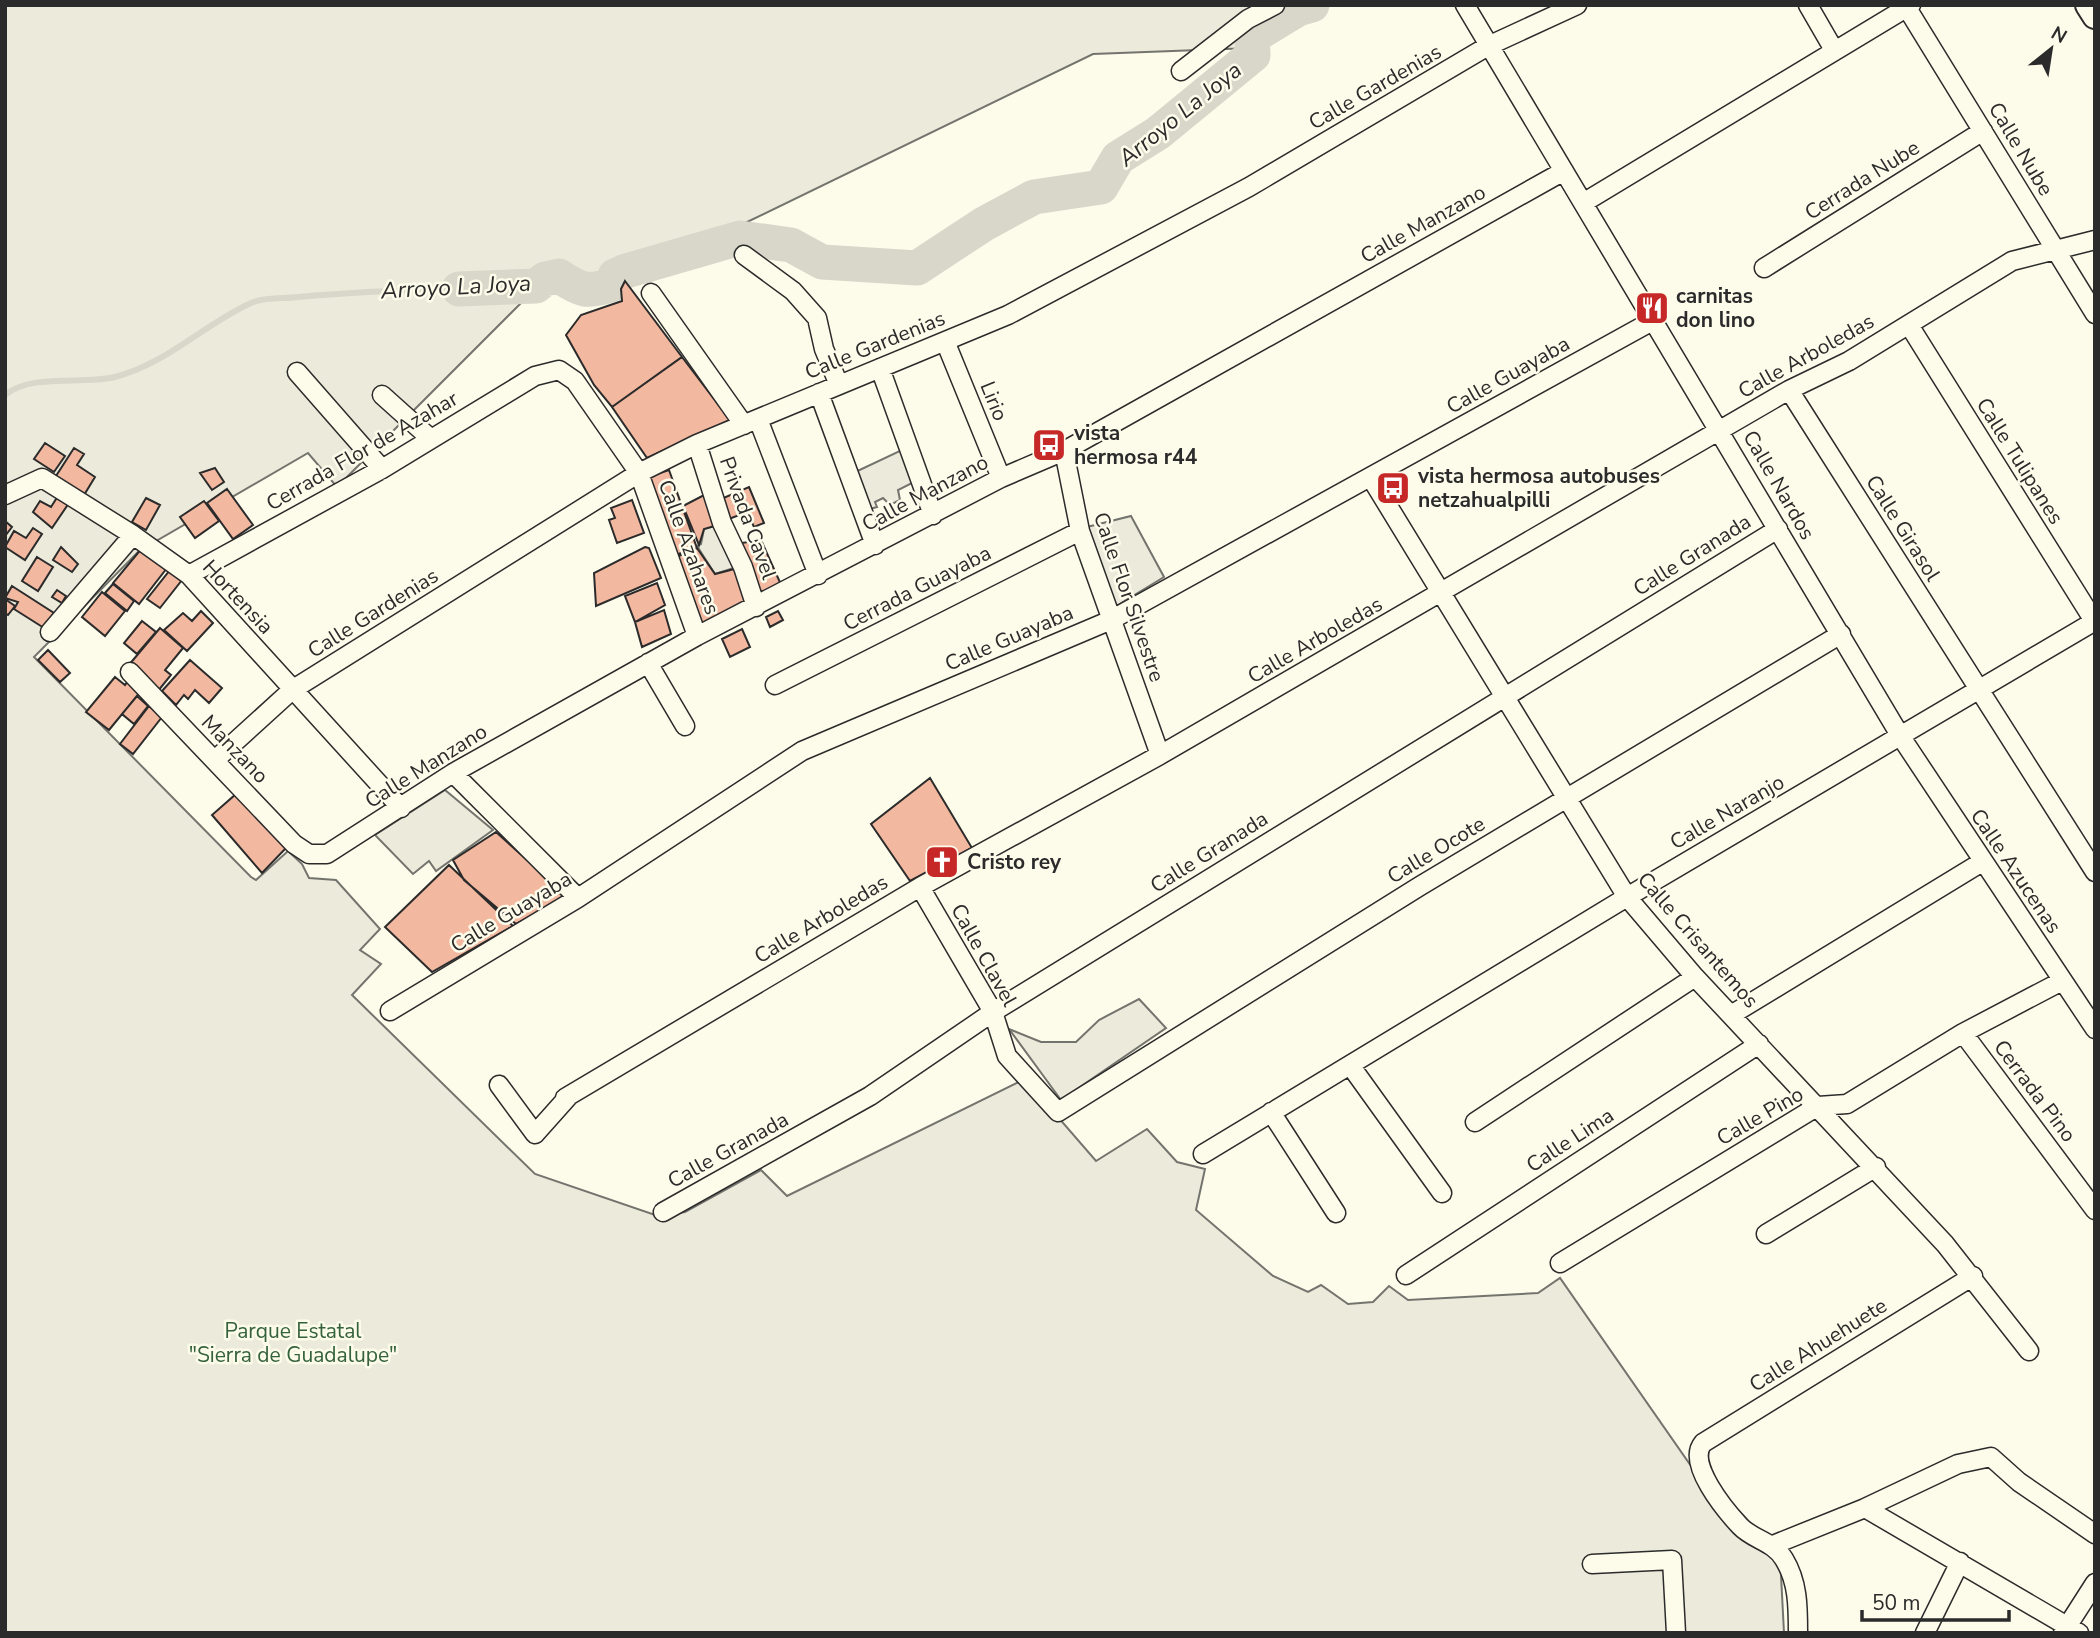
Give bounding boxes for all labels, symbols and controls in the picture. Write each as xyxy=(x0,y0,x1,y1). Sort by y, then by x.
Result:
north arrow xyxy=(2016,14,2086,84)
text: N xyxy=(2046,20,2072,50)
street label: Calle Gardenias xyxy=(1303,38,1447,136)
water label: Arroyo La Joya xyxy=(1111,55,1248,174)
street label: Calle Nube xyxy=(1982,97,2060,201)
street label: Cerrada Nube xyxy=(1799,134,1925,226)
street label: Calle Manzano xyxy=(1355,178,1491,270)
water label: Arroyo La Joya xyxy=(379,268,532,306)
place label: carnitas don lino xyxy=(1676,282,1755,334)
restaurant icon: carnitas don lino xyxy=(1633,289,1671,327)
street label: Calle Gardenias xyxy=(801,304,949,386)
street label: Calle Arboledas xyxy=(1733,307,1879,405)
street label: Calle Guayaba xyxy=(1441,330,1575,420)
street label: Lirio xyxy=(973,377,1015,425)
street label: Cerrada Flor de Azahar xyxy=(261,384,463,517)
street label: Calle Tulipanes xyxy=(1970,392,2070,530)
place label: vista hermosa r44 xyxy=(1073,419,1198,471)
street label: Calle Nardos xyxy=(1736,425,1822,545)
bus stop icon: vista hermosa r44 xyxy=(1030,426,1068,464)
street label: Calle Manzano xyxy=(857,448,993,538)
street label: Privada Cavel xyxy=(713,453,783,584)
place label: vista hermosa autobuses netzahualpilli xyxy=(1417,462,1660,514)
bus stop icon: vista hermosa autobuses netzahualpilli xyxy=(1374,469,1412,507)
street label: Calle Girasol xyxy=(1859,469,1947,587)
street label: Calle Azahares xyxy=(652,476,726,618)
street label: Calle Granada xyxy=(1628,508,1756,602)
street label: Calle Flor Silvestre xyxy=(1087,509,1171,685)
street label: Cerrada Guayaba xyxy=(838,539,996,637)
street label: Hortensia xyxy=(196,554,280,640)
street label: Calle Gardenias xyxy=(302,562,444,664)
street label: Calle Arboledas xyxy=(1242,590,1388,690)
street label: Calle Guayaba xyxy=(940,598,1078,678)
street label: Manzano xyxy=(195,709,275,789)
street label: Calle Manzano xyxy=(360,717,492,815)
street label: Calle Naranjo xyxy=(1665,768,1789,856)
street label: Calle Azucenas xyxy=(1964,803,2068,939)
street label: Calle Granada xyxy=(1145,805,1273,899)
street label: Calle Ocote xyxy=(1382,810,1490,890)
church icon: Cristo rey xyxy=(923,843,961,881)
place label: Cristo rey xyxy=(967,848,1062,876)
street label: Calle Guayaba xyxy=(445,865,577,959)
street label: Calle Crisantemos xyxy=(1631,866,1765,1014)
street label: Calle Arboledas xyxy=(749,868,893,970)
street label: Calle Clavel xyxy=(944,899,1024,1012)
street label: Cerrada Pino xyxy=(1987,1034,2083,1148)
street label: Calle Pino xyxy=(1712,1080,1808,1152)
street label: Calle Lima xyxy=(1521,1101,1619,1179)
street label: Calle Granada xyxy=(663,1105,793,1195)
street label: Calle Ahuehuete xyxy=(1744,1291,1892,1399)
park label: Parque Estatal "Sierra de Guadalupe" xyxy=(189,1317,397,1369)
scale bar xyxy=(1862,1578,2009,1622)
text: 50 m xyxy=(1872,1589,1921,1617)

